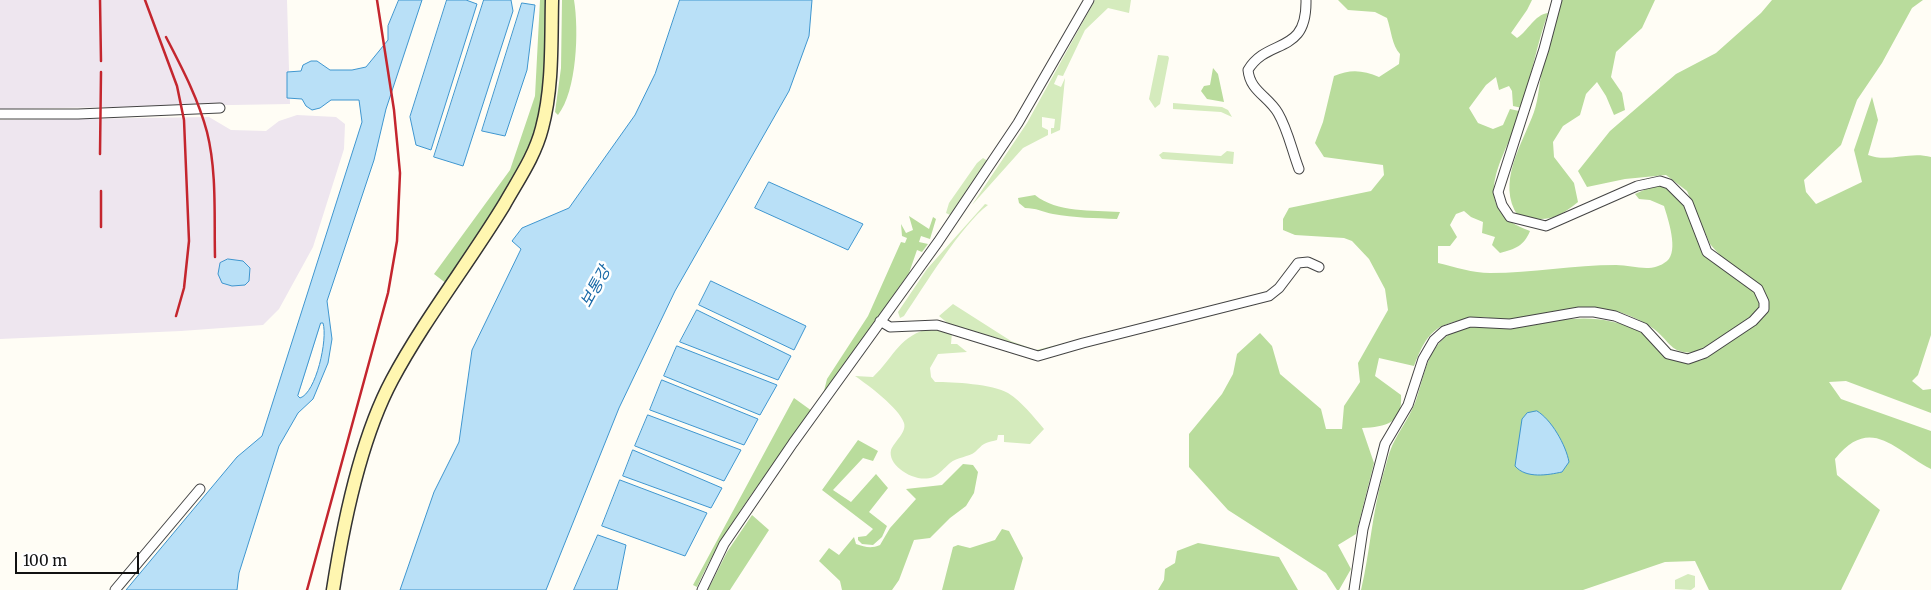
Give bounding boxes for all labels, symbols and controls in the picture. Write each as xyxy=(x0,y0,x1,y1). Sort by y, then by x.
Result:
water label: 보통강 xyxy=(577,263,615,311)
scale bar xyxy=(18,542,141,574)
text: 100 m xyxy=(23,551,67,570)

